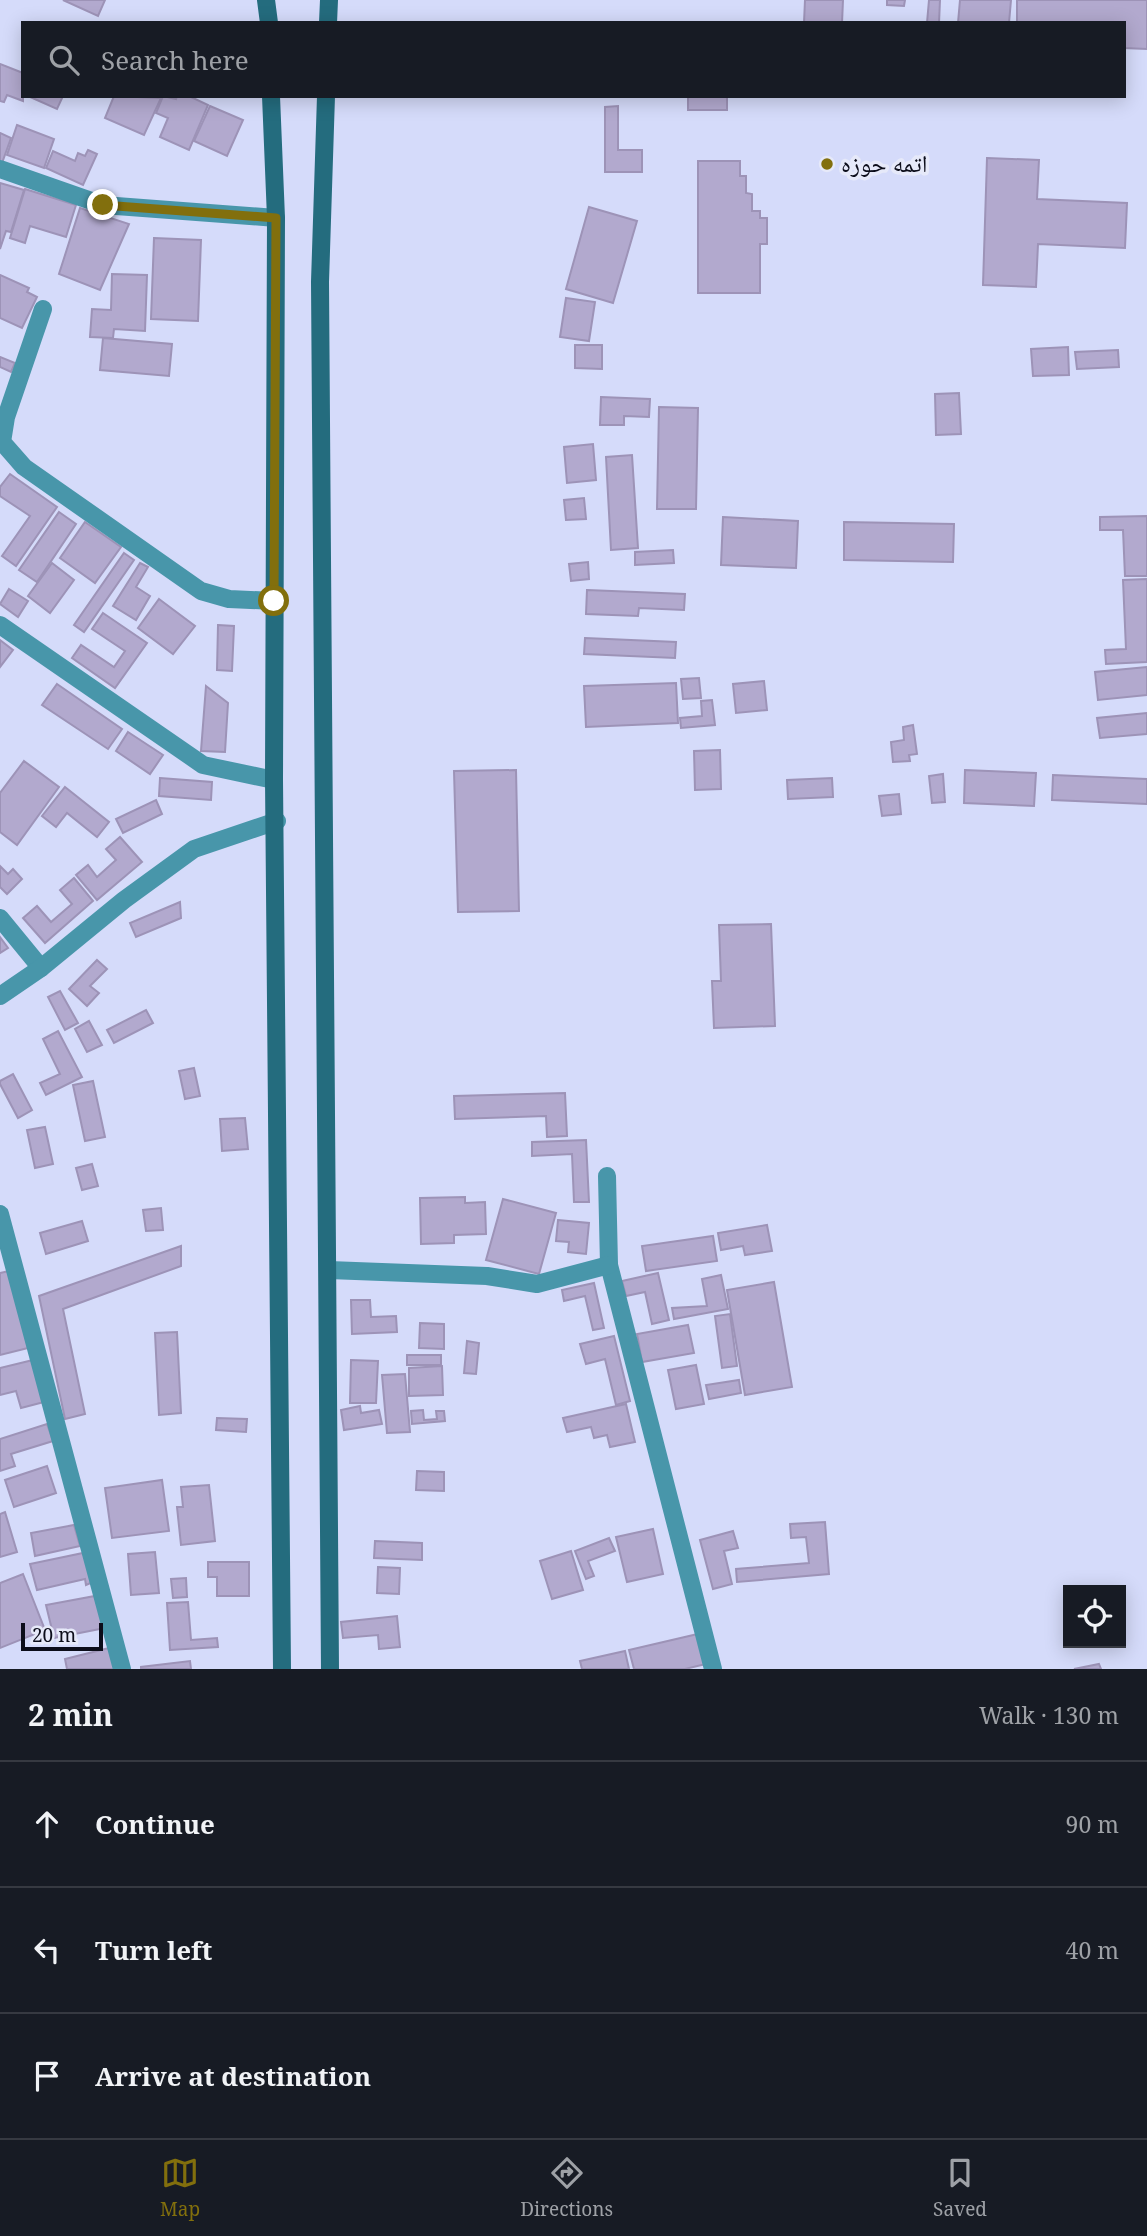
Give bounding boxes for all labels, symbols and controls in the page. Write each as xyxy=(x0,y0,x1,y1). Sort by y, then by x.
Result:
search box xyxy=(21,21,1126,98)
icon: search xyxy=(45,41,83,79)
text: Search here xyxy=(101,42,249,78)
place label: اتمه حوزه xyxy=(841,146,928,179)
marker: اتمه حوزه xyxy=(819,156,835,172)
route end xyxy=(87,189,118,220)
route start xyxy=(258,585,289,616)
map controls xyxy=(1063,1585,1126,1648)
button: locate xyxy=(1063,1585,1126,1648)
scale bar xyxy=(21,1620,103,1652)
text: 20 m xyxy=(32,1622,76,1648)
text: 2 min xyxy=(28,1694,113,1735)
text: Walk · 130 m xyxy=(979,1699,1119,1731)
icon: ahead xyxy=(28,1805,66,1843)
text: Continue xyxy=(95,1806,215,1842)
text: 90 m xyxy=(1066,1808,1119,1840)
icon: left xyxy=(28,1931,66,1969)
text: Turn left xyxy=(95,1932,212,1968)
text: 40 m xyxy=(1066,1934,1119,1966)
icon: arrive xyxy=(28,2057,66,2095)
text: Arrive at destination xyxy=(95,2058,371,2094)
tab: Map xyxy=(160,2154,200,2222)
tab: Directions xyxy=(520,2154,613,2222)
tab: Saved xyxy=(933,2154,987,2222)

